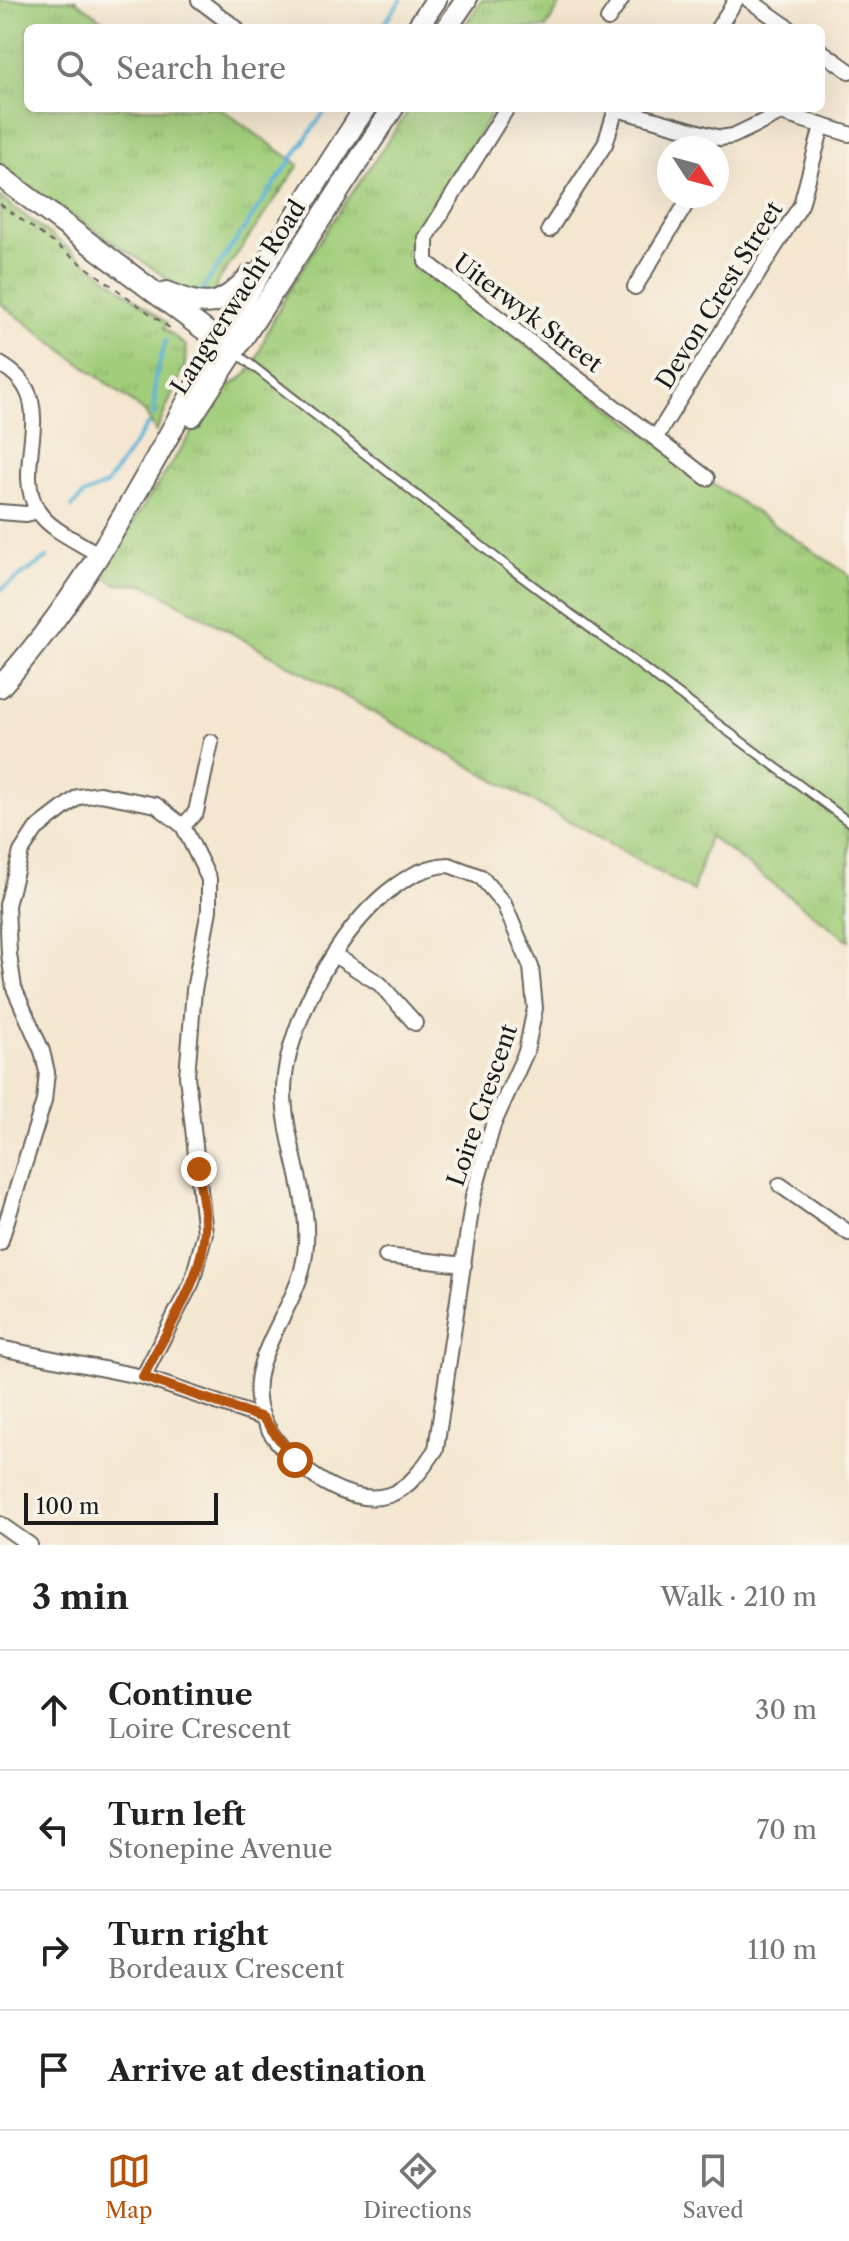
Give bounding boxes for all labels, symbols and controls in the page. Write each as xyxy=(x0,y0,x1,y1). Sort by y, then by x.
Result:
search box xyxy=(24,24,825,112)
icon: search xyxy=(52,46,96,90)
text: Search here xyxy=(116,50,286,87)
north arrow xyxy=(657,136,729,208)
street label: Langverwacht Road xyxy=(164,194,312,400)
street label: Devon Crest Street xyxy=(650,195,789,394)
street label: Uiterwyk Street xyxy=(448,248,608,379)
street label: Loire Crescent xyxy=(441,1020,523,1190)
route end xyxy=(181,1151,217,1187)
route start xyxy=(277,1442,313,1478)
scale bar xyxy=(24,1489,218,1525)
text: 100 m xyxy=(36,1493,99,1520)
text: 3 min xyxy=(32,1576,129,1618)
text: Walk · 210 m xyxy=(660,1581,817,1613)
text: Continue xyxy=(108,1676,253,1713)
icon: ahead xyxy=(32,1688,76,1732)
text: 30 m xyxy=(755,1694,817,1726)
text: Loire Crescent xyxy=(108,1713,291,1745)
text: Turn left xyxy=(108,1796,245,1833)
icon: left xyxy=(32,1808,76,1852)
text: 70 m xyxy=(757,1814,817,1846)
text: Stonepine Avenue xyxy=(108,1833,333,1865)
text: Turn right xyxy=(108,1916,268,1953)
icon: right xyxy=(32,1928,76,1972)
text: 110 m xyxy=(748,1934,817,1966)
text: Bordeaux Crescent xyxy=(108,1953,345,1985)
icon: arrive xyxy=(32,2048,76,2092)
text: Arrive at destination xyxy=(108,2052,426,2089)
tab: Map xyxy=(105,2149,153,2224)
tab: Directions xyxy=(363,2149,472,2224)
tab: Saved xyxy=(683,2149,744,2224)

